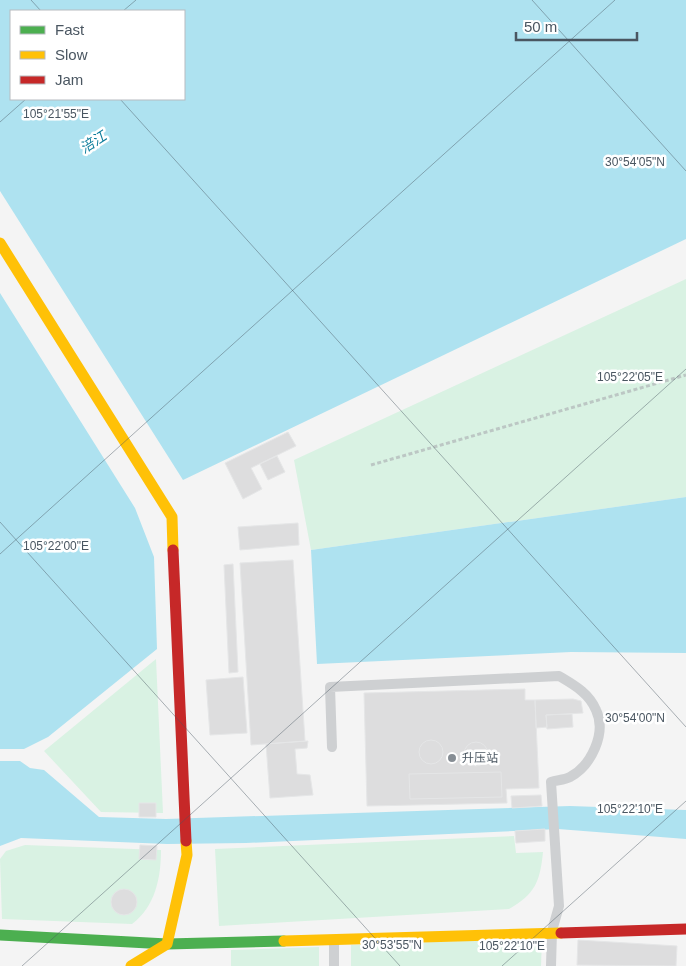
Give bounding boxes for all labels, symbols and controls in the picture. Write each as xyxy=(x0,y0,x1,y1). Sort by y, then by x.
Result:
legend xyxy=(10,10,185,100)
scale bar xyxy=(516,10,637,42)
text: 50 m xyxy=(524,18,557,35)
text: Fast xyxy=(55,21,85,38)
text: Slow xyxy=(55,46,88,63)
text: Jam xyxy=(55,71,83,88)
text: 105°21'55"E xyxy=(23,107,89,121)
water label: 涪江 xyxy=(77,127,111,156)
text: 30°54'05"N xyxy=(605,155,665,169)
text: 105°22'05"E xyxy=(597,370,663,384)
text: 105°22'00"E xyxy=(23,539,89,553)
text: 30°54'00"N xyxy=(605,711,665,725)
place label: 升压站 xyxy=(462,751,498,765)
marker: 升压站 xyxy=(446,752,458,764)
text: 105°22'10"E xyxy=(597,802,663,816)
text: 30°53'55"N xyxy=(362,938,422,952)
text: 105°22'10"E xyxy=(479,939,545,953)

